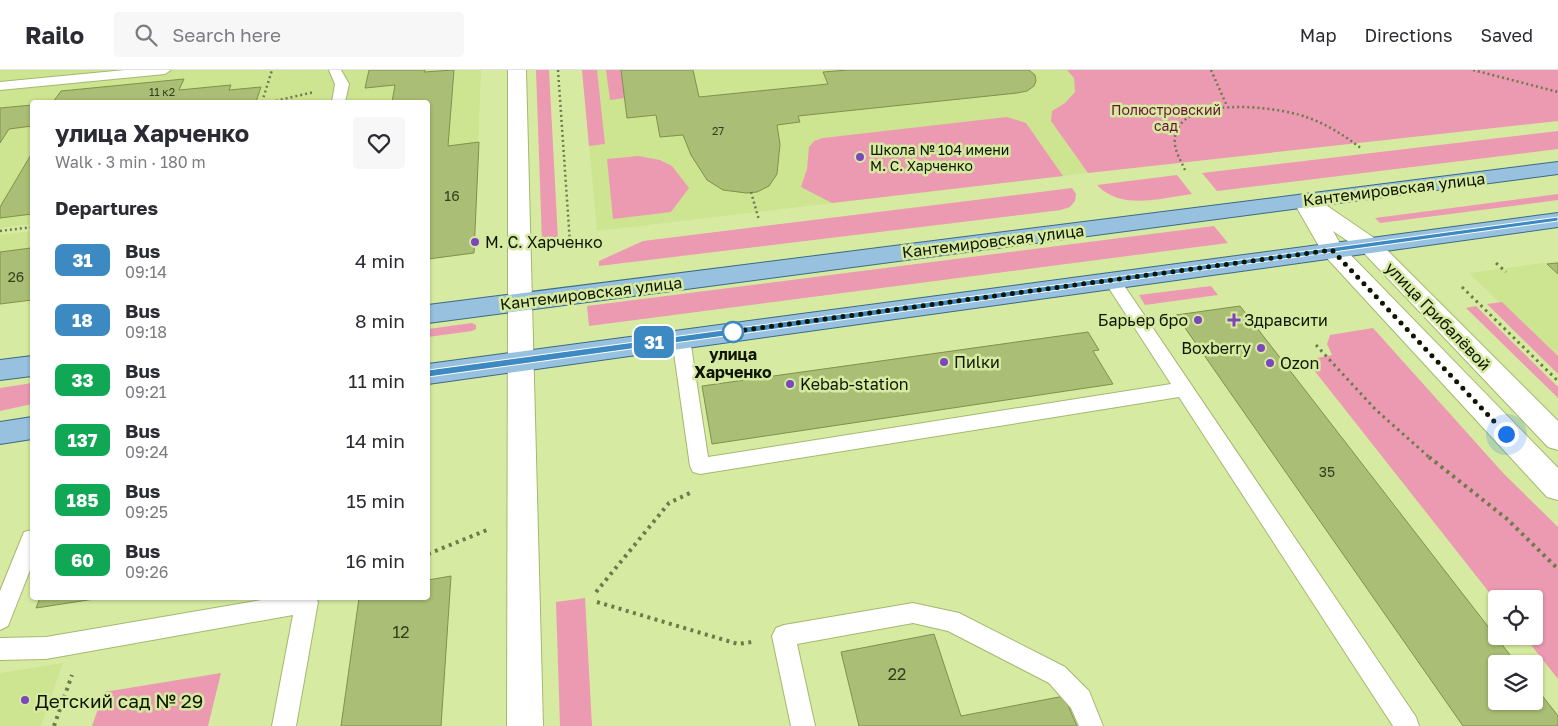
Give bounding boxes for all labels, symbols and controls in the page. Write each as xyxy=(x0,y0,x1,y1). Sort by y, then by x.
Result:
search box xyxy=(114,12,464,57)
text: Railo xyxy=(25,20,84,49)
icon: search xyxy=(132,21,160,49)
text: Search here xyxy=(172,23,281,46)
text: Map xyxy=(1300,24,1336,46)
text: Directions xyxy=(1364,24,1452,46)
text: Saved xyxy=(1480,24,1533,46)
house number: 11 к2 xyxy=(149,85,175,98)
park label: Полюстровский сад xyxy=(1111,101,1221,134)
button: heart xyxy=(353,117,405,169)
text: улица Харченко xyxy=(55,118,249,147)
house number: 27 xyxy=(712,124,724,137)
place label: Школа № 104 имени М. С. Харченко xyxy=(870,141,1009,174)
marker: Школа № 104 имени М. С. Харченко xyxy=(854,151,866,163)
text: Walk · 3 min · 180 m xyxy=(55,152,206,172)
street label: Кантемировская улица xyxy=(1302,168,1486,210)
house number: 16 xyxy=(444,187,460,204)
text: Departures xyxy=(55,196,158,219)
street label: Кантемировская улица xyxy=(901,220,1085,262)
place label: М. С. Харченко xyxy=(485,232,603,252)
marker: М. С. Харченко xyxy=(469,236,481,248)
text: Bus xyxy=(125,239,160,262)
text: 31 xyxy=(72,249,93,271)
text: 4 min xyxy=(355,249,405,272)
street label: улица Грибалёвой xyxy=(1381,258,1495,374)
text: 09:14 xyxy=(125,262,167,282)
house number: 26 xyxy=(8,268,24,285)
street label: Кантемировская улица xyxy=(499,272,683,314)
text: Bus xyxy=(125,299,160,322)
text: 18 xyxy=(72,309,93,331)
text: 8 min xyxy=(355,309,405,332)
place label: Барьер бро xyxy=(1098,310,1188,330)
place label: Здравсити xyxy=(1244,310,1328,330)
marker: Барьер бро xyxy=(1192,314,1204,326)
marker: Здравсити xyxy=(1228,314,1240,326)
marker: улица Харченко xyxy=(722,321,744,343)
text: 09:18 xyxy=(125,322,167,342)
line badge: 31 xyxy=(632,326,676,358)
text: 31 xyxy=(644,331,664,353)
place label: Boxberry xyxy=(1181,338,1251,358)
marker: Boxberry xyxy=(1255,342,1267,354)
place label: улица Харченко xyxy=(694,344,772,382)
place label: Пиlки xyxy=(954,352,1000,372)
place label: Ozon xyxy=(1280,353,1319,373)
marker: Пиlки xyxy=(938,356,950,368)
marker: Ozon xyxy=(1264,357,1276,369)
text: Bus xyxy=(125,359,160,382)
text: 33 xyxy=(72,369,93,391)
text: 11 min xyxy=(348,369,405,392)
place label: Kebab-station xyxy=(800,374,909,394)
marker: Kebab-station xyxy=(784,378,796,390)
text: 09:21 xyxy=(125,382,166,402)
text: Bus xyxy=(125,419,160,442)
your location xyxy=(1494,422,1519,447)
text: 137 xyxy=(67,429,98,451)
text: 14 min xyxy=(346,429,405,452)
text: 09:24 xyxy=(125,442,168,462)
house number: 35 xyxy=(1319,463,1335,480)
text: Bus xyxy=(125,479,160,502)
text: 185 xyxy=(67,489,98,511)
text: 15 min xyxy=(346,489,405,512)
text: 09:25 xyxy=(125,502,168,522)
text: Bus xyxy=(125,539,160,562)
text: 60 xyxy=(71,549,94,571)
text: 16 min xyxy=(346,549,405,572)
text: 09:26 xyxy=(125,562,168,582)
map controls xyxy=(1488,590,1543,710)
button: locate xyxy=(1488,590,1543,645)
house number: 12 xyxy=(392,622,410,642)
button: layers xyxy=(1488,655,1543,710)
house number: 22 xyxy=(888,664,906,684)
place label: Детский сад № 29 xyxy=(35,689,203,712)
marker: Детский сад № 29 xyxy=(19,694,31,706)

